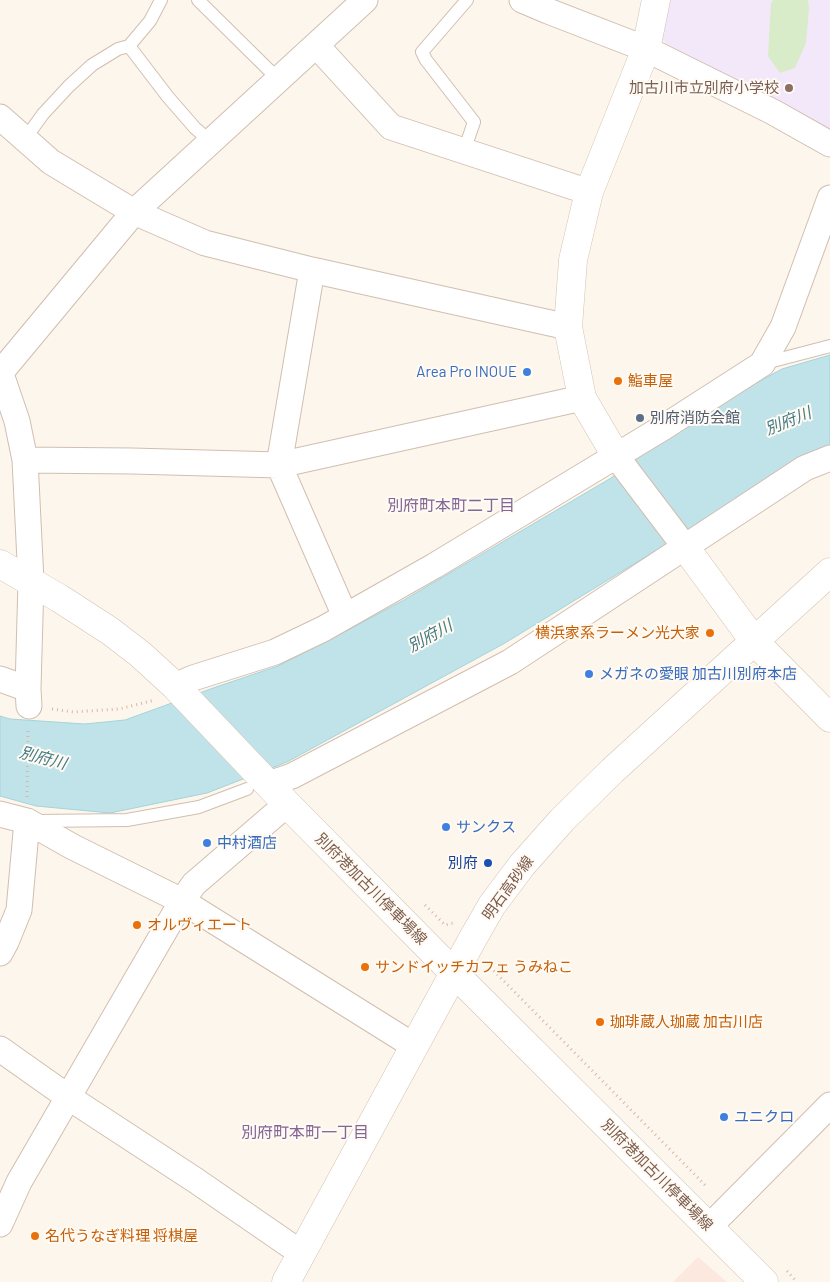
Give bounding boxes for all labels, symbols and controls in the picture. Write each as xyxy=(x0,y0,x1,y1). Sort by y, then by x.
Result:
place label: 加古川市立別府小学校 xyxy=(629,79,779,97)
marker: 加古川市立別府小学校 xyxy=(783,82,795,94)
place label: Area Pro INOUE xyxy=(416,363,517,381)
marker: Area Pro INOUE xyxy=(521,366,533,378)
place label: 鮨車屋 xyxy=(628,372,673,390)
marker: 鮨車屋 xyxy=(612,375,624,387)
water label: 別府川 xyxy=(762,403,814,439)
place label: 別府消防会館 xyxy=(650,409,740,427)
marker: 別府消防会館 xyxy=(634,412,646,424)
district label: 別府町本町二丁目 xyxy=(387,496,515,516)
water label: 別府川 xyxy=(404,616,456,656)
place label: 横浜家系ラーメン光大家 xyxy=(535,624,700,642)
marker: 横浜家系ラーメン光大家 xyxy=(704,627,716,639)
place label: メガネの愛眼 加古川別府本店 xyxy=(599,665,797,683)
marker: メガネの愛眼 加古川別府本店 xyxy=(583,668,595,680)
water label: 別府川 xyxy=(17,743,69,773)
place label: サンクス xyxy=(456,818,516,836)
marker: サンクス xyxy=(440,821,452,833)
street label: 別府港加古川停車場線 xyxy=(312,830,430,948)
place label: 中村酒店 xyxy=(217,834,277,852)
marker: 中村酒店 xyxy=(201,837,213,849)
street label: 明石高砂線 xyxy=(479,852,537,924)
place label: 別府 xyxy=(448,854,478,872)
marker: 別府 xyxy=(482,857,494,869)
place label: オルヴィエート xyxy=(147,916,252,934)
marker: オルヴィエート xyxy=(131,919,143,931)
place label: サンドイッチカフェ うみねこ xyxy=(375,958,573,976)
marker: サンドイッチカフェ うみねこ xyxy=(359,961,371,973)
place label: 珈琲蔵人珈蔵 加古川店 xyxy=(610,1013,763,1031)
marker: 珈琲蔵人珈蔵 加古川店 xyxy=(594,1016,606,1028)
place label: ユニクロ xyxy=(734,1108,794,1126)
marker: ユニクロ xyxy=(718,1111,730,1123)
street label: 別府港加古川停車場線 xyxy=(598,1116,716,1234)
district label: 別府町本町一丁目 xyxy=(241,1123,369,1143)
place label: 名代うなぎ料理 将棋屋 xyxy=(45,1227,198,1245)
marker: 名代うなぎ料理 将棋屋 xyxy=(29,1230,41,1242)

